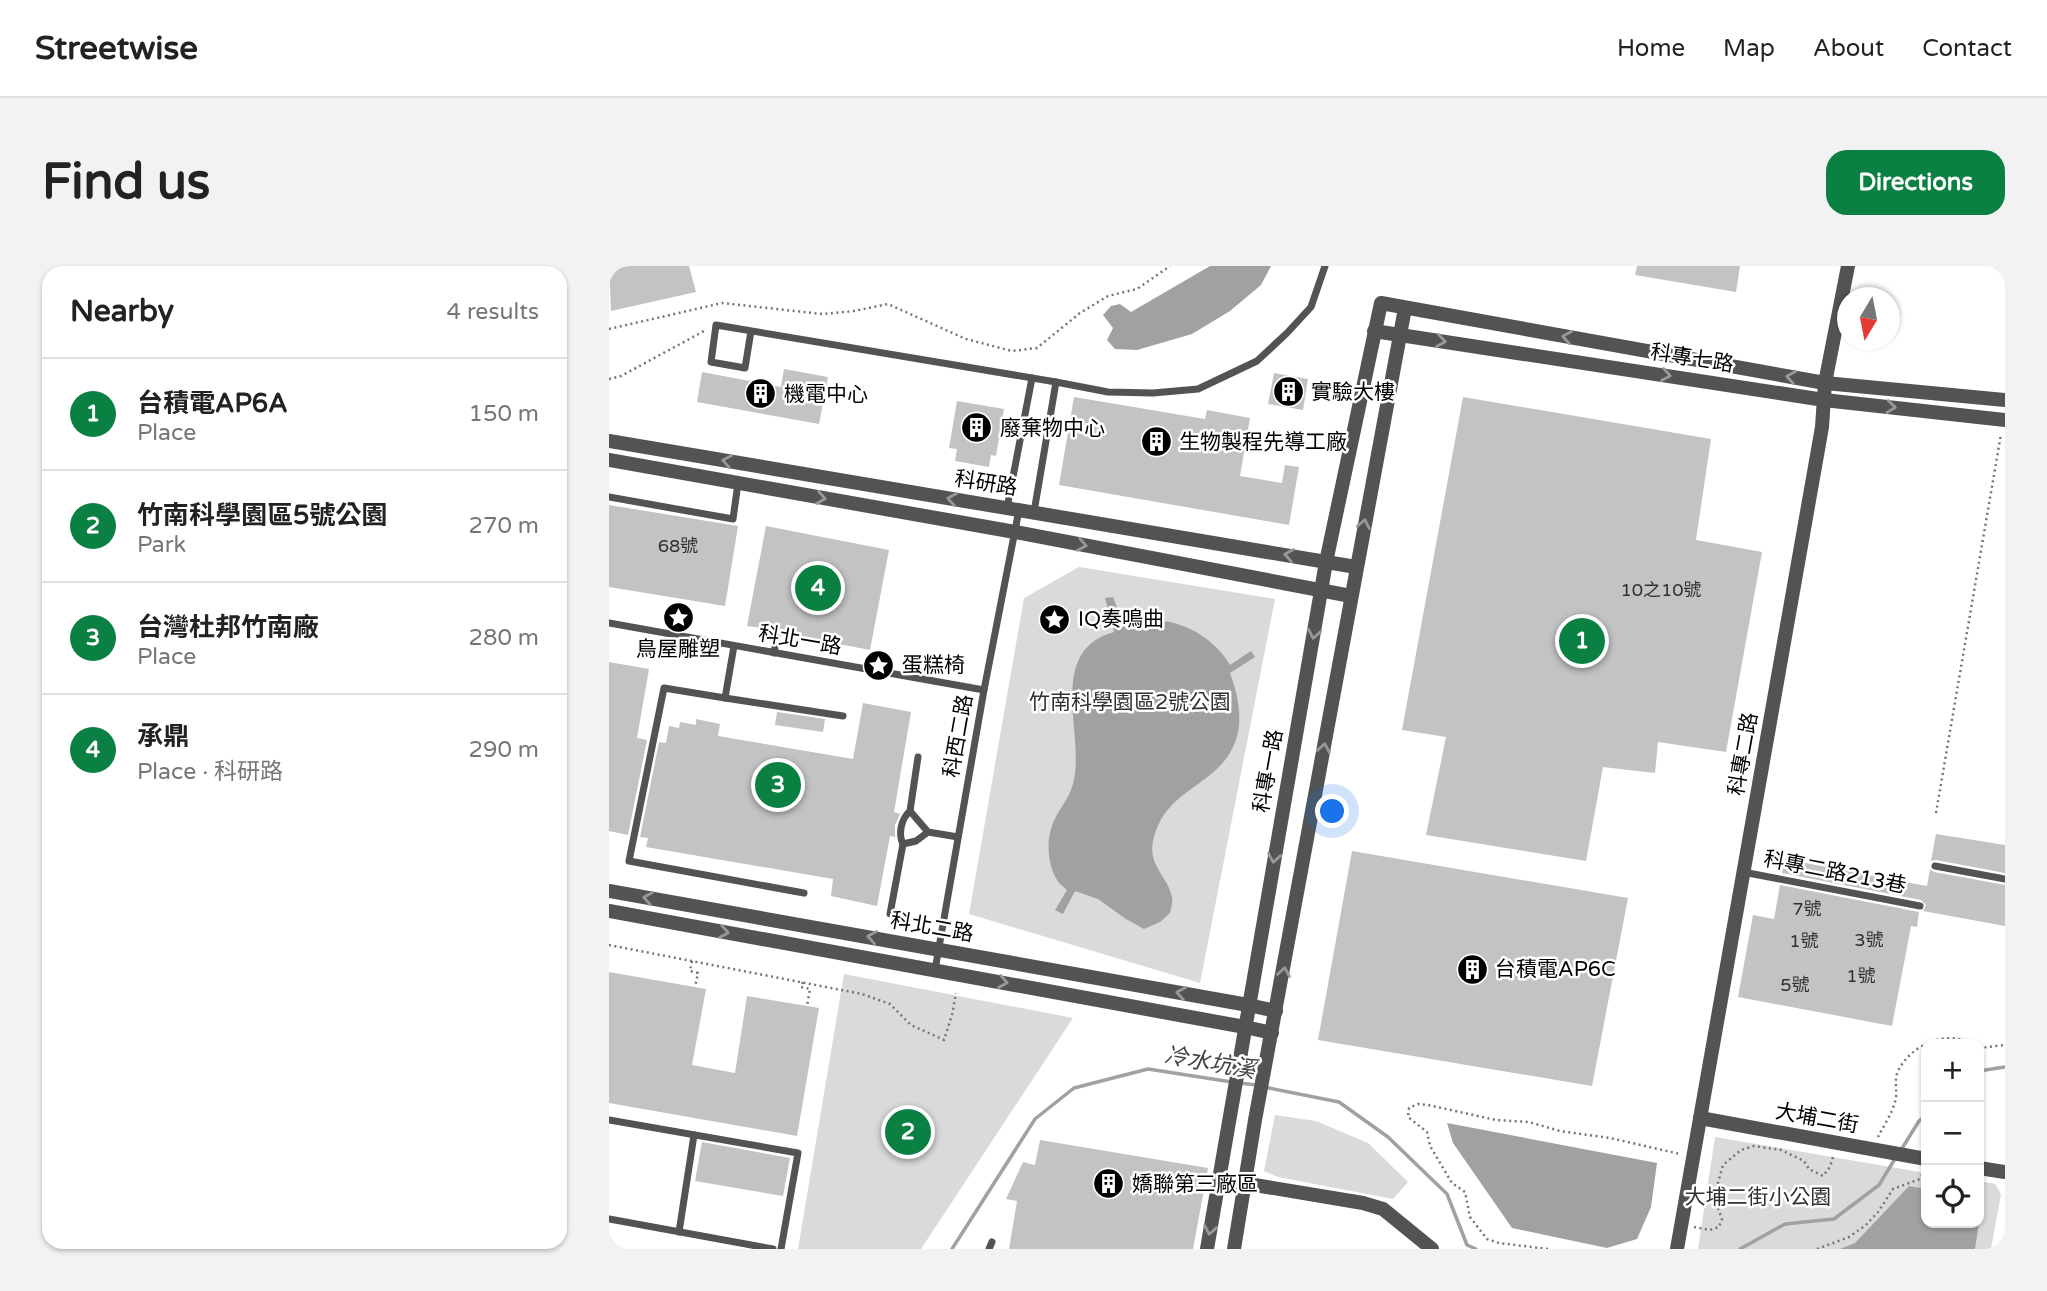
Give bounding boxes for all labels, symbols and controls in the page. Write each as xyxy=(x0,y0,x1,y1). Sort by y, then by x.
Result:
text: Streetwise xyxy=(35,29,198,68)
text: Home xyxy=(1617,34,1685,63)
text: Map xyxy=(1723,34,1775,63)
text: About xyxy=(1813,34,1884,63)
text: Contact xyxy=(1922,34,2012,63)
button: Directions xyxy=(1826,150,2005,215)
text: Find us xyxy=(42,153,210,212)
north arrow xyxy=(1837,287,1900,350)
text: Nearby xyxy=(70,293,174,330)
text: 4 results xyxy=(446,298,539,326)
one-way arrow xyxy=(1561,330,1573,345)
one-way arrow xyxy=(1435,334,1447,349)
street label: 科專七路 xyxy=(1648,340,1735,377)
one-way arrow xyxy=(1660,367,1672,382)
one-way arrow xyxy=(1785,371,1797,386)
building icon: 實驗大樓 xyxy=(1271,375,1305,409)
building icon: 機電中心 xyxy=(744,377,778,411)
place label: 實驗大樓 xyxy=(1311,380,1395,405)
place label: 機電中心 xyxy=(784,382,868,407)
text: 台積電AP6A xyxy=(137,388,288,419)
one-way arrow xyxy=(1886,399,1897,414)
text: 1 xyxy=(86,400,100,428)
text: 150 m xyxy=(469,400,539,428)
building icon: 廢棄物中心 xyxy=(960,411,994,445)
place label: 廢棄物中心 xyxy=(1000,416,1105,441)
text: Place xyxy=(137,419,196,447)
building icon: 生物製程先導工廠 xyxy=(1139,425,1173,459)
place label: 生物製程先導工廠 xyxy=(1179,430,1347,455)
one-way arrow xyxy=(722,454,733,469)
street label: 科研路 xyxy=(953,466,1019,501)
one-way arrow xyxy=(815,489,827,504)
one-way arrow xyxy=(946,492,958,507)
text: 竹南科學園區5號公園 xyxy=(137,500,387,531)
text: 2 xyxy=(86,512,100,540)
text: 270 m xyxy=(469,512,539,540)
one-way arrow xyxy=(1356,518,1371,530)
text: Park xyxy=(137,531,186,559)
house number: 68號 xyxy=(658,535,698,557)
one-way arrow xyxy=(1076,537,1088,552)
one-way arrow xyxy=(1283,548,1295,563)
pin: 4 xyxy=(795,562,841,614)
house number: 10之10號 xyxy=(1620,579,1702,601)
place icon: 鳥屋雕塑 xyxy=(661,600,695,634)
place icon: IQ奏鳴曲 xyxy=(1038,602,1072,636)
place label: IQ奏鳴曲 xyxy=(1078,607,1164,632)
text: 台灣杜邦竹南廠 xyxy=(137,612,319,643)
pin: 1 xyxy=(1559,615,1605,667)
street label: 科北一路 xyxy=(756,621,843,660)
text: 3 xyxy=(86,624,100,652)
text: 280 m xyxy=(469,624,539,652)
one-way arrow xyxy=(1307,628,1322,640)
place label: 鳥屋雕塑 xyxy=(636,637,720,662)
text: Place xyxy=(137,643,196,671)
place icon: 蛋糕椅 xyxy=(862,648,896,682)
place label: 蛋糕椅 xyxy=(902,653,965,678)
park label: 竹南科學園區2號公園 xyxy=(1029,690,1231,715)
street label: 科西二路 xyxy=(939,693,978,780)
street label: 科專二路 xyxy=(1724,711,1763,798)
text: 承鼎 xyxy=(137,721,189,752)
street label: 科專一路 xyxy=(1249,728,1288,815)
text: 4 xyxy=(86,736,100,764)
text: 290 m xyxy=(469,736,539,764)
one-way arrow xyxy=(1316,742,1331,754)
text: Place · 科研路 xyxy=(137,758,283,786)
pin: 3 xyxy=(755,759,801,811)
your location xyxy=(1315,794,1349,828)
street label: 科專二路213巷 xyxy=(1762,846,1908,899)
one-way arrow xyxy=(1267,852,1282,864)
one-way arrow xyxy=(642,891,654,906)
house number: 7號 xyxy=(1792,898,1822,920)
street label: 科北二路 xyxy=(888,908,975,947)
one-way arrow xyxy=(718,924,730,939)
house number: 3號 xyxy=(1854,929,1884,951)
house number: 1號 xyxy=(1789,930,1819,952)
one-way arrow xyxy=(866,931,878,946)
building icon: 台積電AP6C xyxy=(1455,952,1489,986)
place label: 台積電AP6C xyxy=(1495,957,1616,982)
house number: 1號 xyxy=(1846,965,1876,987)
one-way arrow xyxy=(1275,966,1290,978)
one-way arrow xyxy=(997,974,1009,989)
house number: 5號 xyxy=(1780,974,1810,996)
one-way arrow xyxy=(1175,986,1187,1001)
map controls xyxy=(1921,1039,1984,1228)
button: + xyxy=(1921,1039,1984,1102)
water label: 冷水坑溪 xyxy=(1162,1041,1261,1085)
street label: 大埔二街 xyxy=(1773,1099,1860,1138)
button: − xyxy=(1921,1102,1984,1165)
pin: 2 xyxy=(885,1106,931,1158)
button: locate xyxy=(1921,1165,1984,1228)
building icon: 嬌聯第三廠區 xyxy=(1092,1167,1126,1201)
place label: 嬌聯第三廠區 xyxy=(1132,1172,1258,1197)
park label: 大埔二街小公園 xyxy=(1685,1185,1832,1210)
one-way arrow xyxy=(1203,1225,1218,1236)

